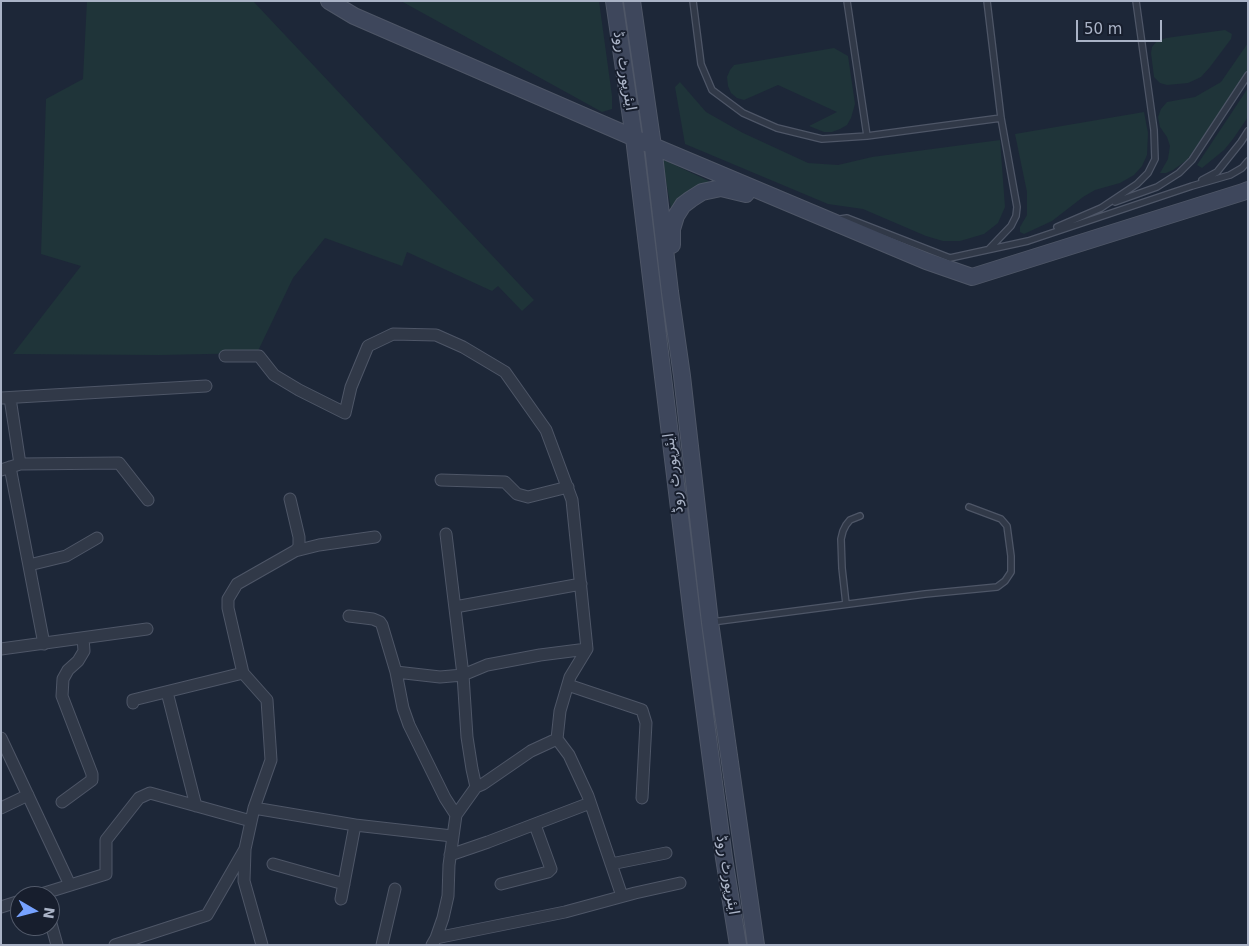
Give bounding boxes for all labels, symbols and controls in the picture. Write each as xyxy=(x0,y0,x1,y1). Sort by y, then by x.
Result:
scale bar xyxy=(1079,10,1165,42)
text: 50 m xyxy=(1084,20,1122,38)
street label: ایئرپورٹ روڈ xyxy=(609,30,639,112)
street label: ایئرپورٹ روڈ xyxy=(660,432,688,514)
street label: ایئرپورٹ روڈ xyxy=(712,834,742,916)
north arrow xyxy=(10,886,60,936)
text: N xyxy=(40,906,58,920)

